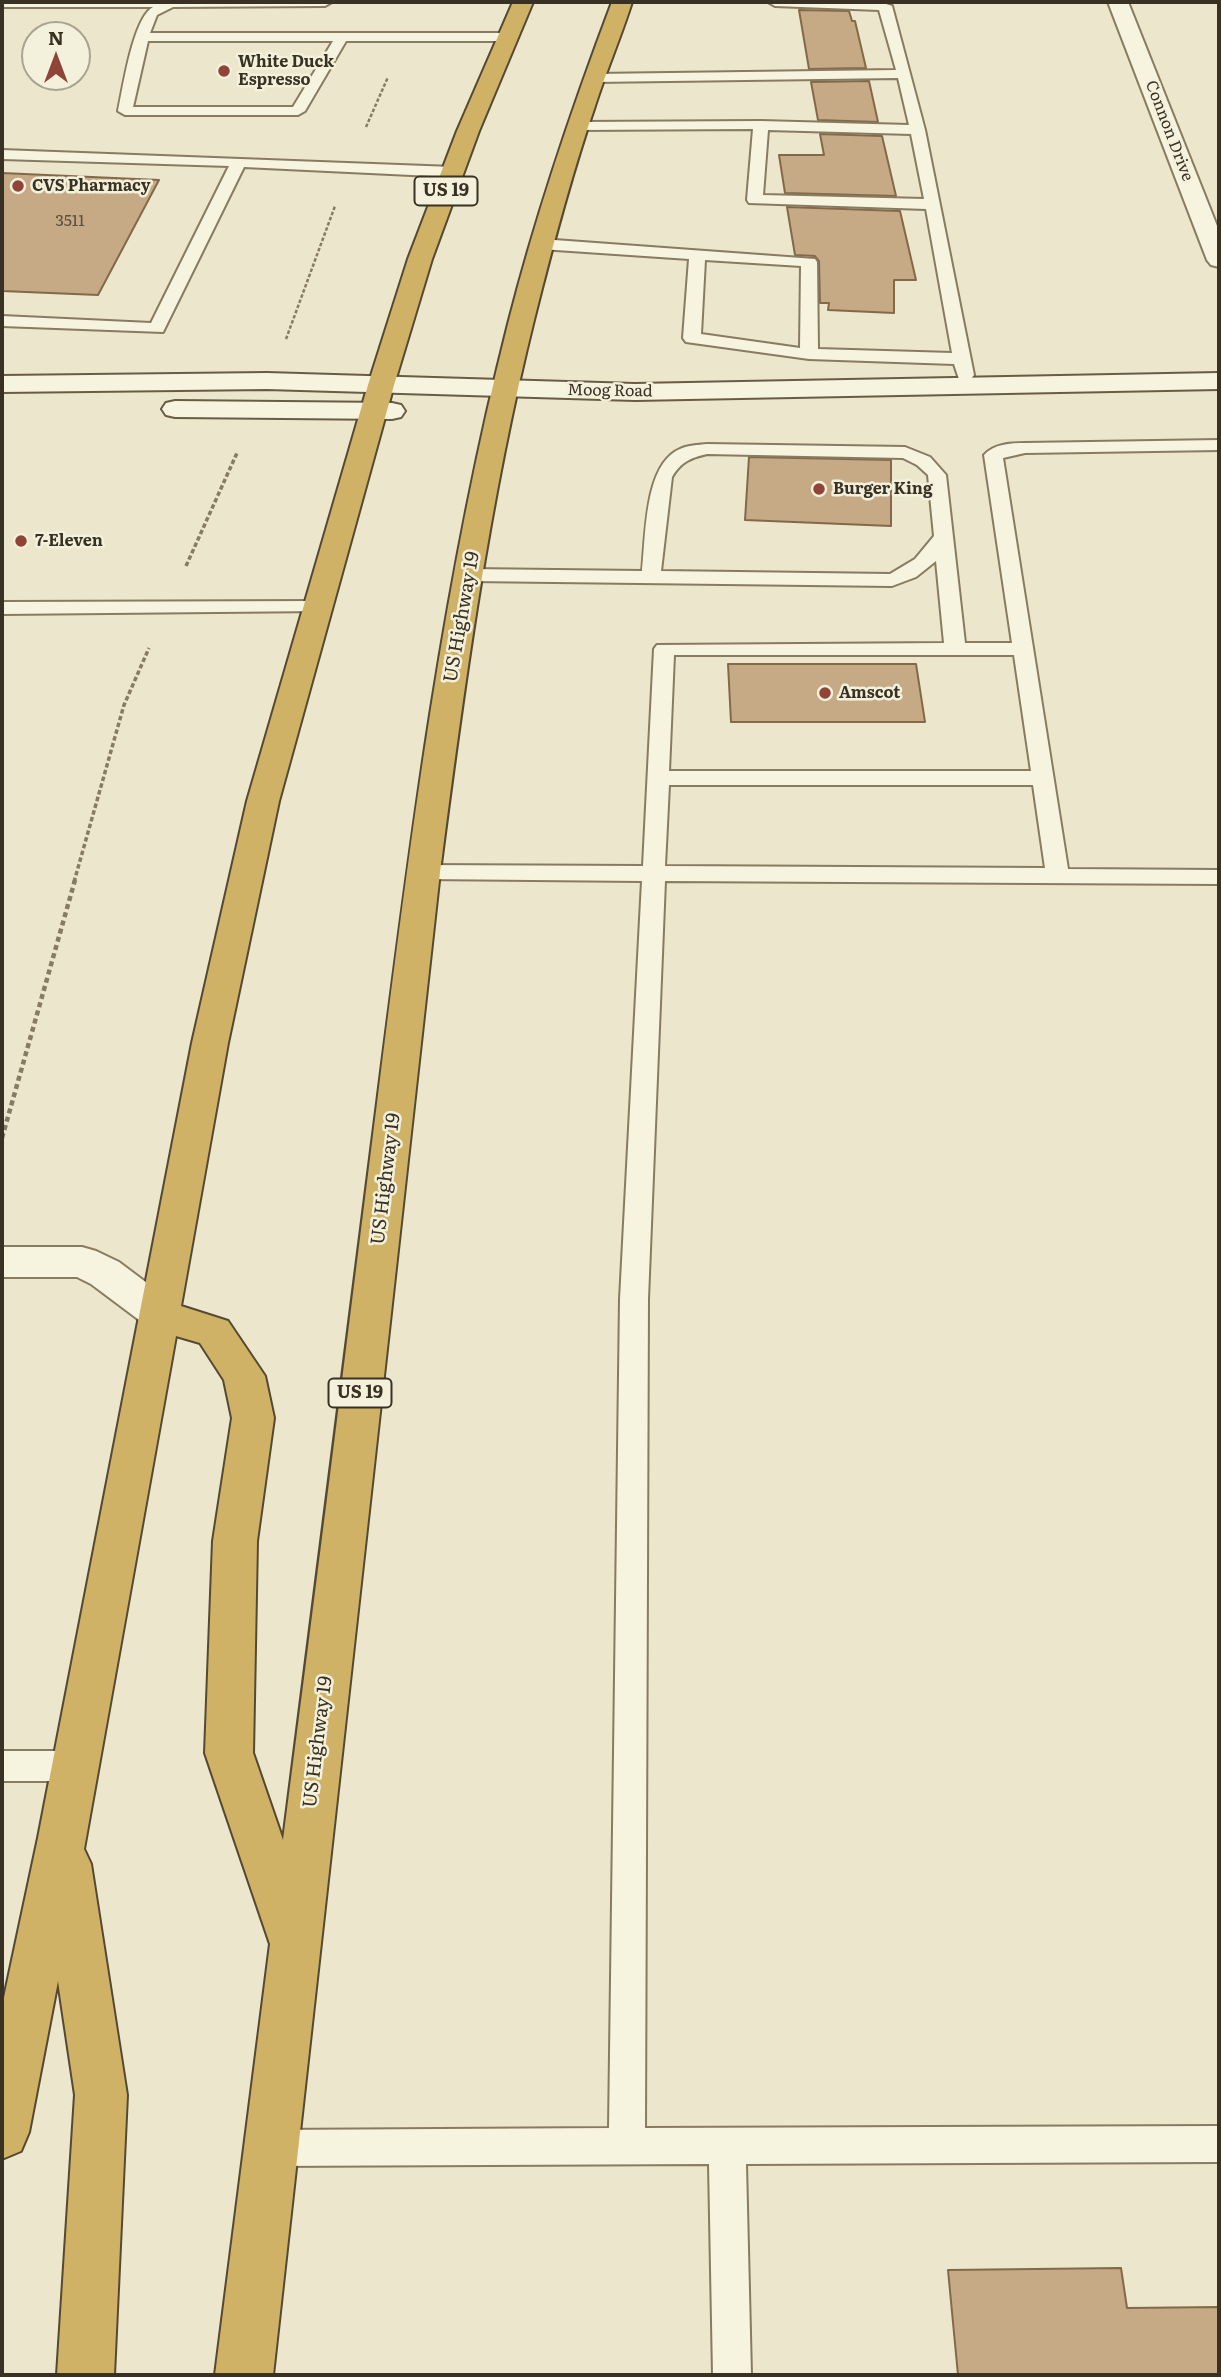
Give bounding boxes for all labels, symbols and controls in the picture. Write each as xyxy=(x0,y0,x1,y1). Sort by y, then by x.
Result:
north arrow xyxy=(21,21,91,91)
text: N xyxy=(48,23,64,51)
place label: White Duck Espresso xyxy=(238,52,334,90)
marker: White Duck Espresso xyxy=(216,63,232,79)
street label: Connon Drive xyxy=(1141,78,1197,184)
place label: CVS Pharmacy xyxy=(32,176,151,196)
road number: US 19 xyxy=(414,176,478,206)
marker: CVS Pharmacy xyxy=(10,178,26,194)
house number: 3511 xyxy=(55,211,85,231)
street label: Moog Road xyxy=(567,381,653,401)
place label: Burger King xyxy=(833,479,933,499)
marker: Burger King xyxy=(811,481,827,497)
place label: 7-Eleven xyxy=(35,531,103,551)
marker: 7-Eleven xyxy=(13,533,29,549)
street label: US Highway 19 xyxy=(439,550,485,684)
place label: Amscot xyxy=(839,683,900,703)
marker: Amscot xyxy=(817,685,833,701)
street label: US Highway 19 xyxy=(367,1112,405,1246)
road number: US 19 xyxy=(328,1378,392,1408)
street label: US Highway 19 xyxy=(299,1675,337,1809)

